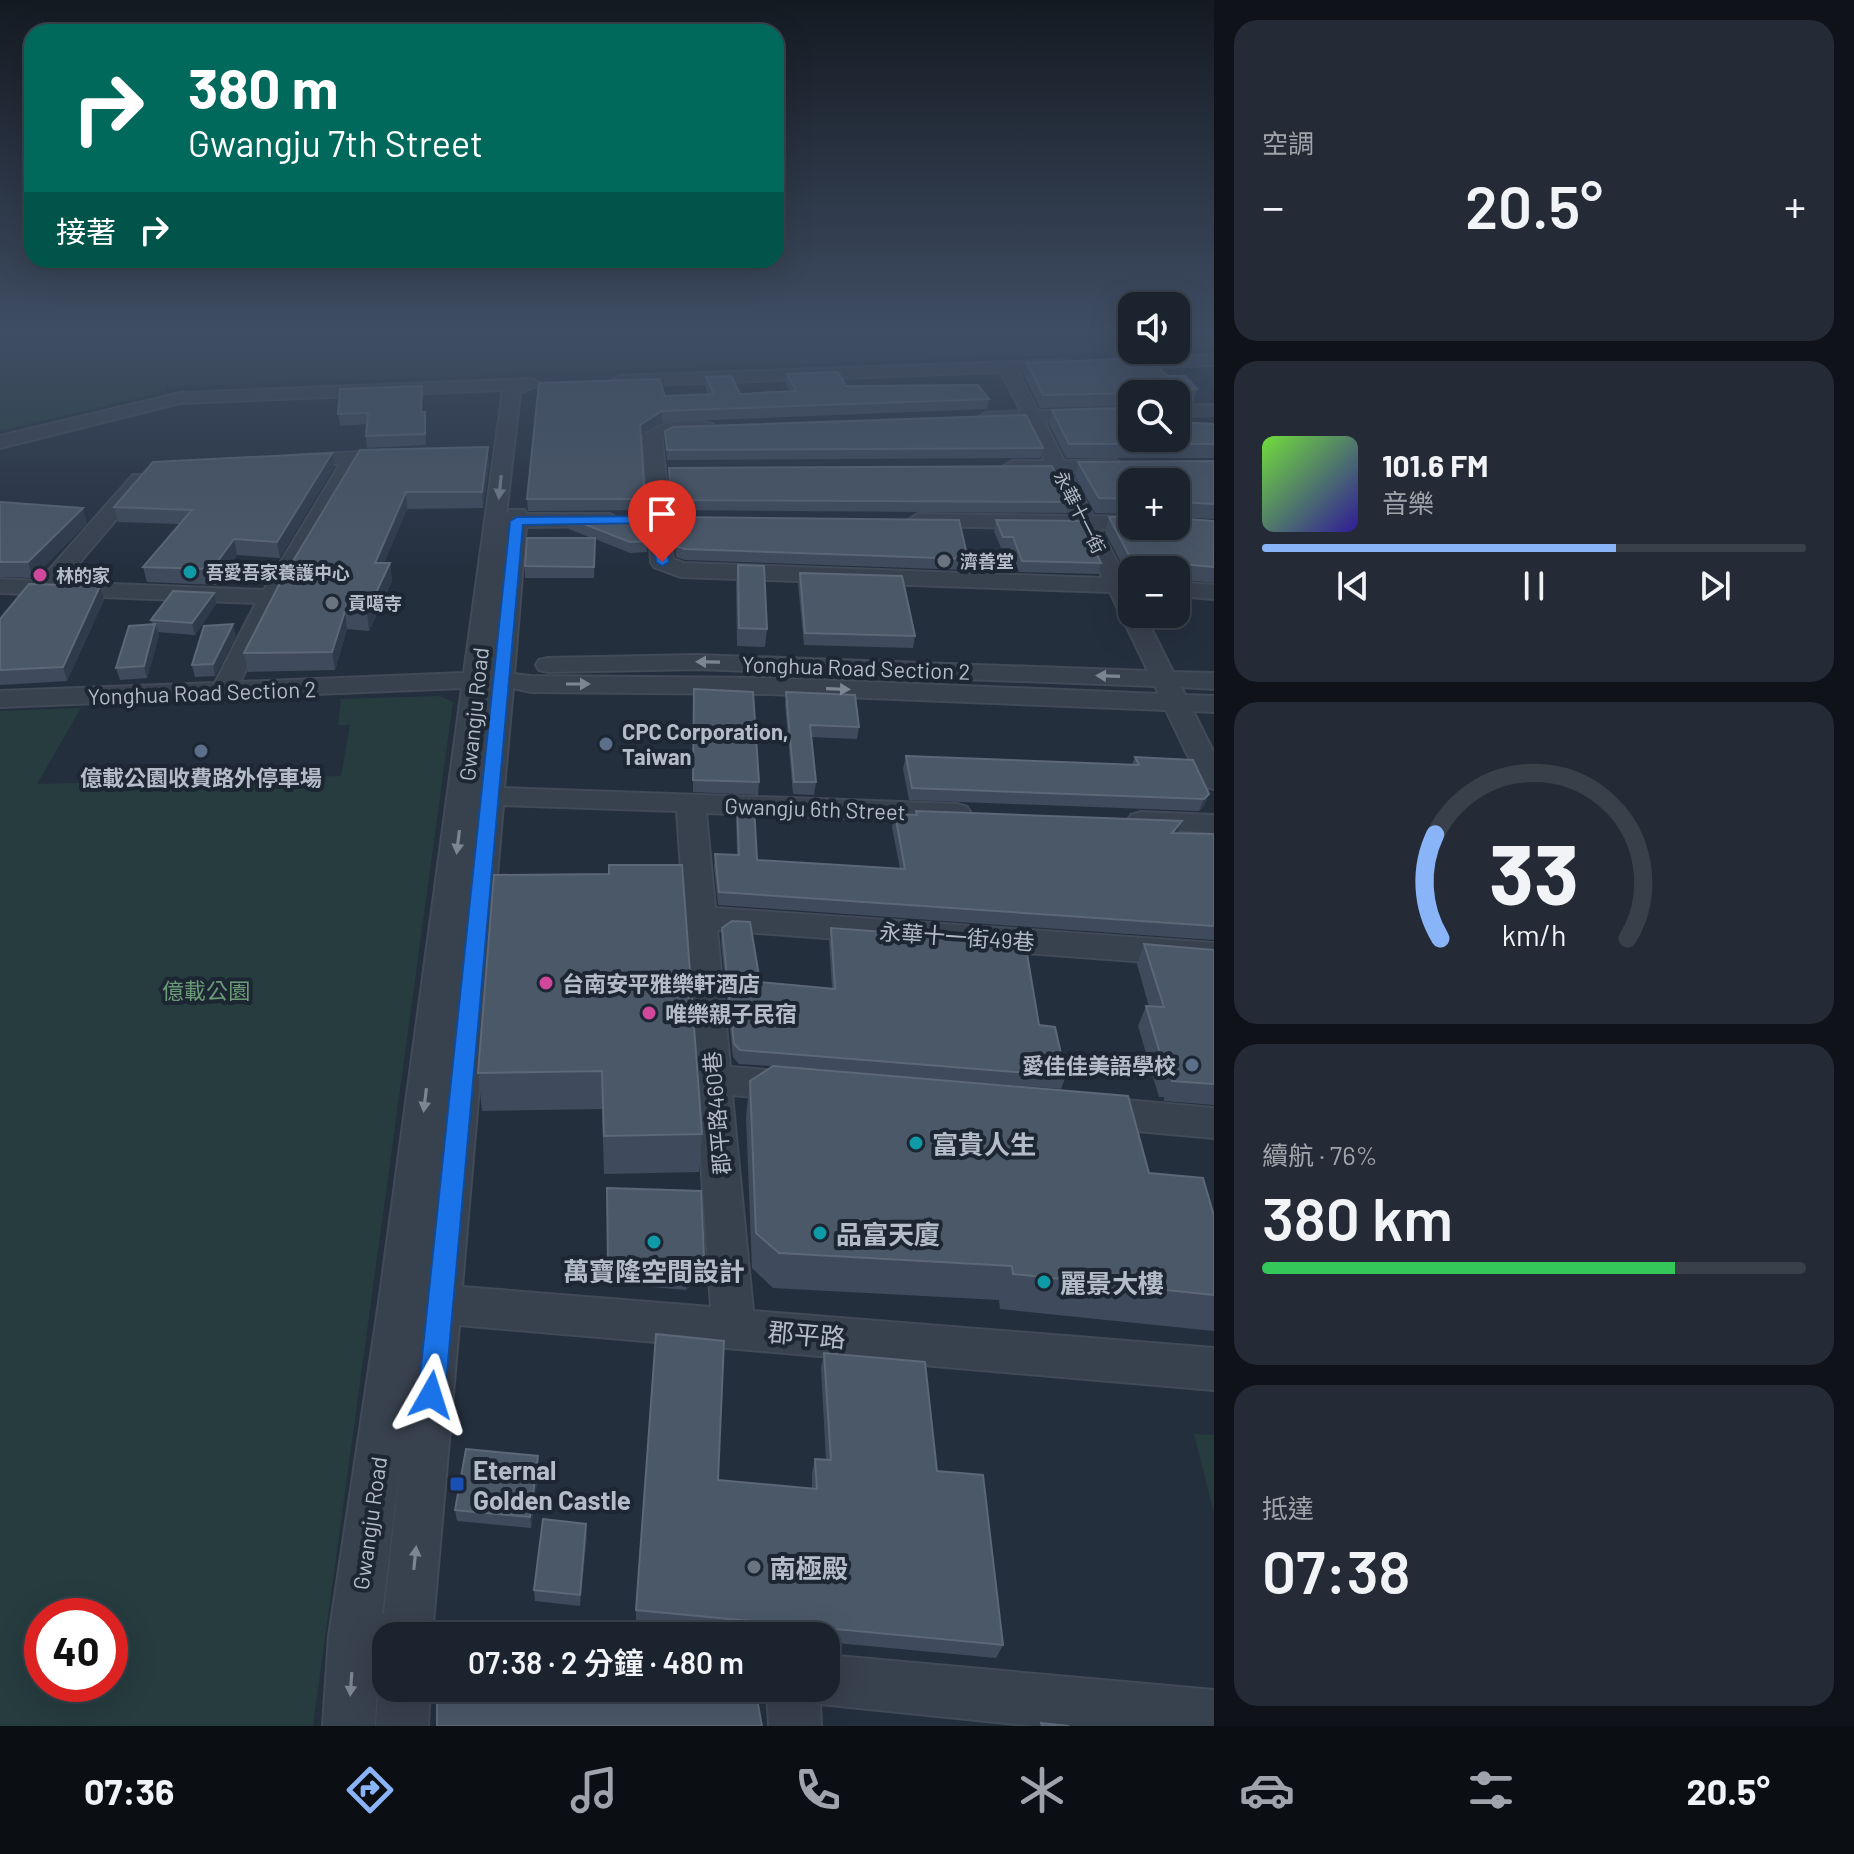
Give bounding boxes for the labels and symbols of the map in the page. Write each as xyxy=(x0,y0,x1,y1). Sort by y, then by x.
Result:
street label: 永華十一街 xyxy=(1050,467,1110,557)
one-way arrow xyxy=(493,474,506,499)
pin xyxy=(628,480,696,562)
place label: 濟善堂 xyxy=(960,550,1014,572)
marker: 濟善堂 xyxy=(935,552,953,570)
place label: 吾愛吾家養護中心 xyxy=(206,561,350,583)
marker: 吾愛吾家養護中心 xyxy=(181,563,199,581)
place label: 林的家 xyxy=(56,564,110,586)
marker: 林的家 xyxy=(31,566,49,584)
place label: 貢噶寺 xyxy=(348,592,402,614)
marker: 貢噶寺 xyxy=(323,594,341,612)
street label: Gwangju Road xyxy=(453,646,493,782)
street label: Yonghua Road Section 2 xyxy=(741,650,971,684)
one-way arrow xyxy=(695,656,720,669)
one-way arrow xyxy=(1095,669,1120,682)
street label: Yonghua Road Section 2 xyxy=(87,675,317,709)
one-way arrow xyxy=(566,678,591,690)
one-way arrow xyxy=(826,682,851,695)
place label: CPC Corporation, Taiwan xyxy=(622,718,789,769)
marker: CPC Corporation, Taiwan xyxy=(597,735,615,753)
marker: 億載公園收費路外停車場 xyxy=(192,742,210,760)
place label: 億載公園收費路外停車場 xyxy=(80,764,322,790)
street label: Gwangju 6th Street xyxy=(724,792,906,824)
one-way arrow xyxy=(451,830,464,855)
street label: 永華十一街49巷 xyxy=(878,918,1036,954)
place label: 台南安平雅樂軒酒店 xyxy=(562,970,760,996)
marker: 台南安平雅樂軒酒店 xyxy=(537,974,555,992)
park label: 億載公園 xyxy=(162,977,250,1003)
place label: 唯樂親子民宿 xyxy=(665,1000,797,1026)
marker: 唯樂親子民宿 xyxy=(640,1004,658,1022)
street label: 郡平路460巷 xyxy=(698,1050,734,1176)
place label: 愛佳佳美語學校 xyxy=(1022,1052,1176,1078)
marker: 愛佳佳美語學校 xyxy=(1183,1056,1201,1074)
one-way arrow xyxy=(419,1088,432,1113)
place label: 富貴人生 xyxy=(932,1128,1036,1159)
marker: 富貴人生 xyxy=(907,1134,925,1152)
place label: 品富天廈 xyxy=(836,1218,940,1249)
marker: 品富天廈 xyxy=(811,1224,829,1242)
marker: 萬寶隆空間設計 xyxy=(645,1233,663,1251)
place label: 萬寶隆空間設計 xyxy=(563,1255,745,1286)
place label: 麗景大樓 xyxy=(1060,1267,1164,1298)
marker: 麗景大樓 xyxy=(1035,1273,1053,1291)
street label: 郡平路 xyxy=(767,1315,847,1353)
position arrow xyxy=(389,1353,473,1437)
place label: Eternal Golden Castle xyxy=(473,1454,631,1515)
street label: Gwangju Road xyxy=(347,1455,391,1591)
marker: Eternal Golden Castle xyxy=(448,1475,466,1493)
one-way arrow xyxy=(408,1545,421,1570)
place label: 南極殿 xyxy=(770,1552,848,1583)
marker: 南極殿 xyxy=(745,1558,763,1576)
speed limit sign: 40 xyxy=(24,1598,128,1702)
one-way arrow xyxy=(344,1672,357,1697)

